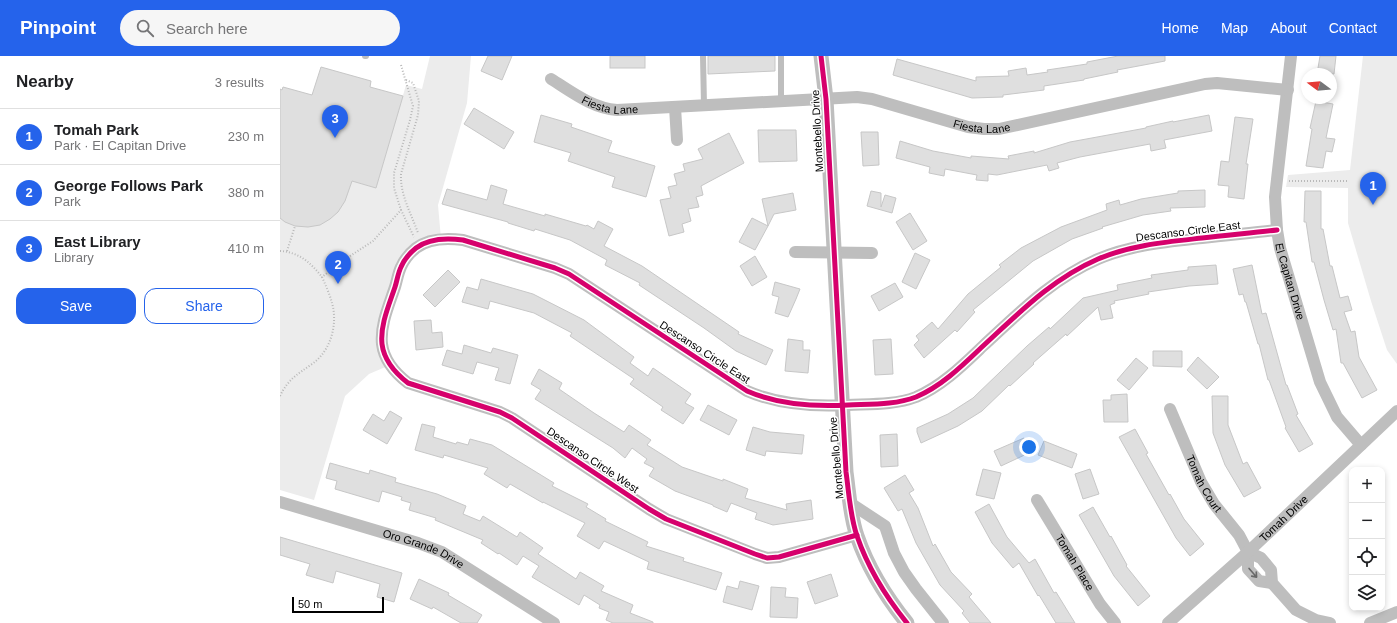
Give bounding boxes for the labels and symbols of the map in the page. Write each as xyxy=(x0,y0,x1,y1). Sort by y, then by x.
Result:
north arrow xyxy=(1301,68,1337,104)
street label: Montebello Drive xyxy=(809,89,825,173)
street label: Fiesta Lane xyxy=(580,93,638,116)
pin: 3 xyxy=(322,105,348,138)
street label: Fiesta Lane xyxy=(952,117,1011,135)
pin: 1 xyxy=(1360,172,1386,205)
street label: Descanso Circle East xyxy=(1135,219,1241,243)
street label: El Capitan Drive xyxy=(1273,242,1307,321)
pin: 2 xyxy=(325,251,351,284)
street label: Descanso Circle East xyxy=(658,318,752,386)
street label: Montebello Drive xyxy=(826,416,846,500)
street label: Descanso Circle West xyxy=(545,425,641,495)
your location xyxy=(1019,437,1039,457)
street label: Tomah Court xyxy=(1184,453,1224,515)
street label: Tomah Drive xyxy=(1257,493,1310,544)
street label: Oro Grande Drive xyxy=(381,527,466,570)
street label: Tomah Place xyxy=(1053,532,1096,593)
one-way arrow xyxy=(1248,568,1257,578)
scale bar xyxy=(292,595,384,614)

